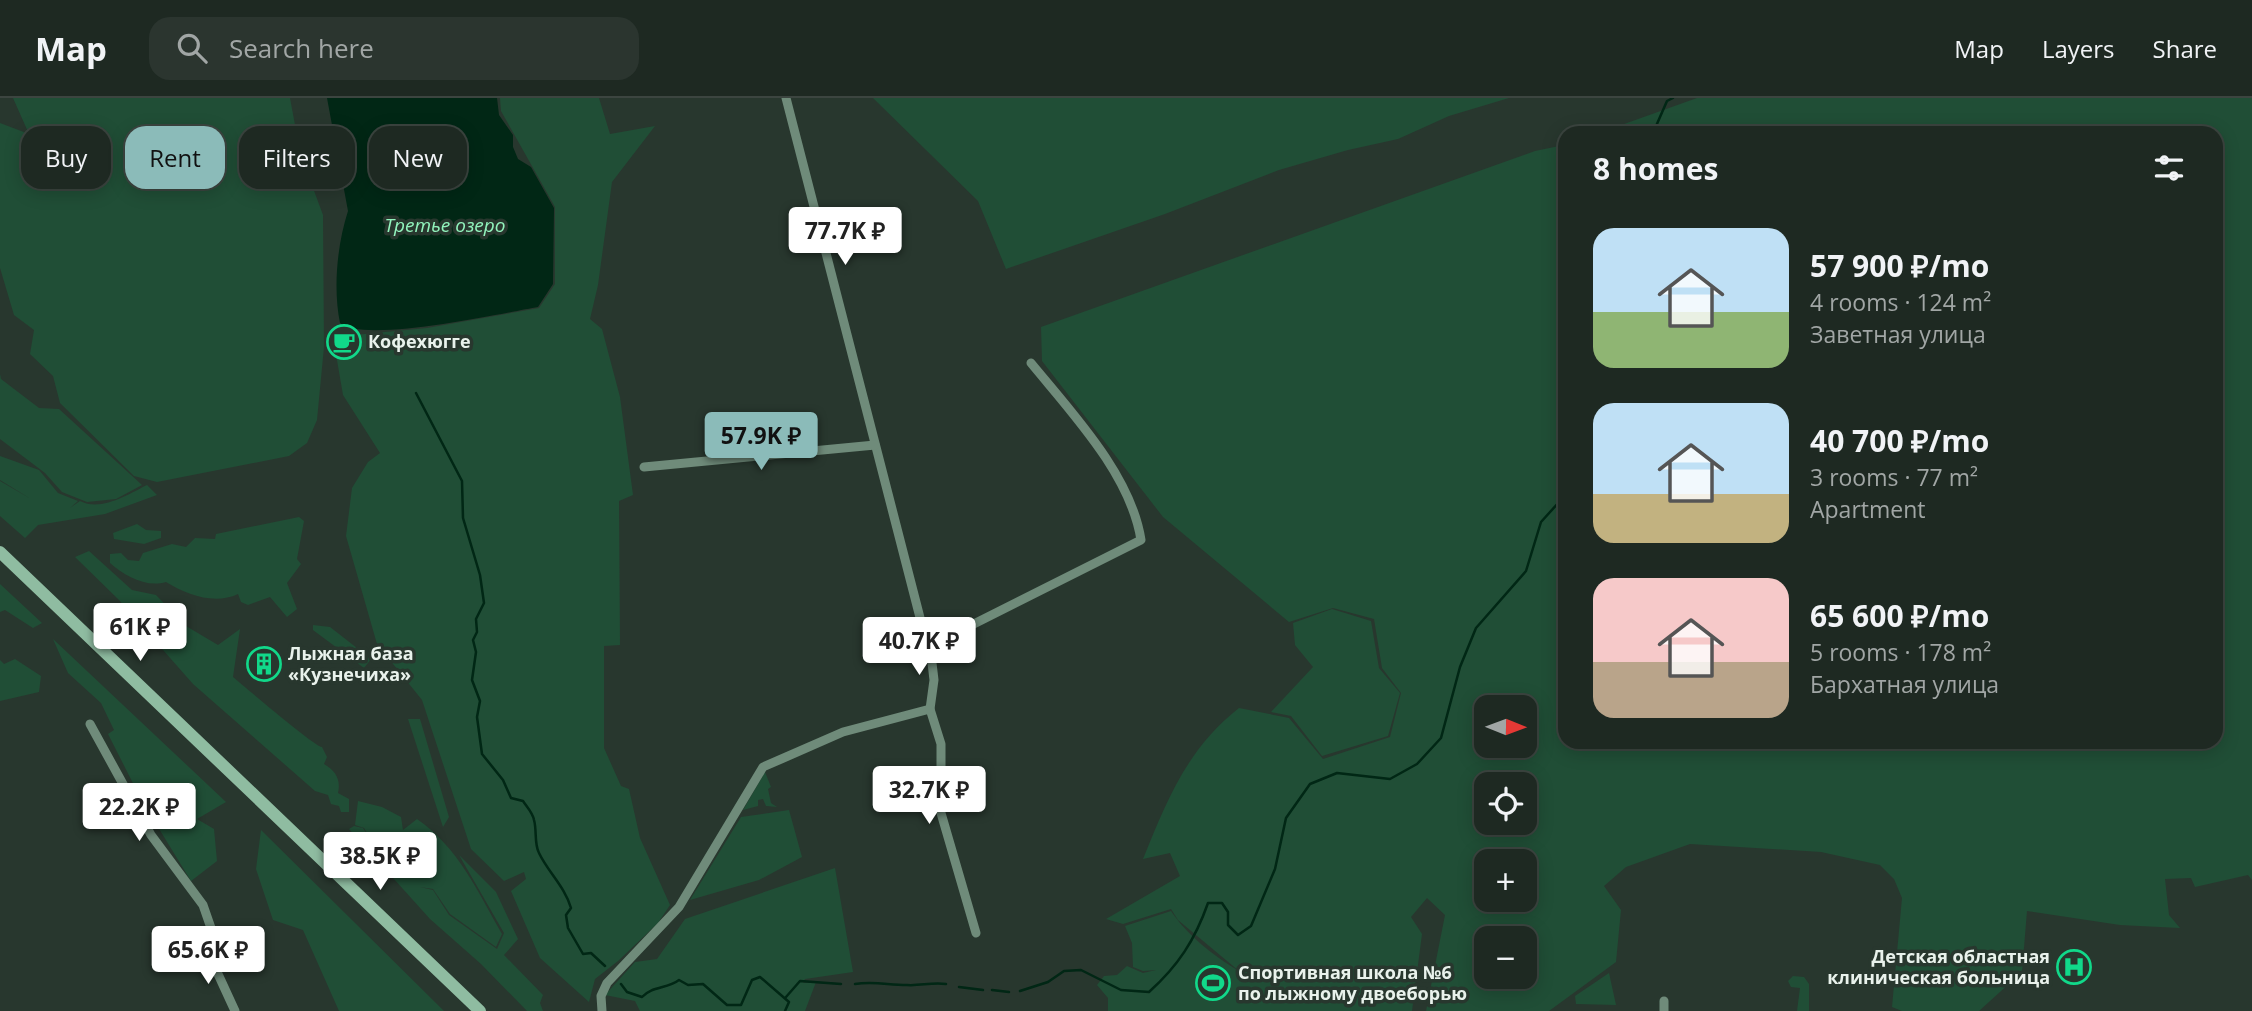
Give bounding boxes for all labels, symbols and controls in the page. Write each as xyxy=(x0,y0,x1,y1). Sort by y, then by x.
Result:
search box xyxy=(149,17,639,80)
text: Map xyxy=(35,26,107,71)
icon: search xyxy=(173,29,211,67)
text: Search here xyxy=(229,30,374,66)
text: Map xyxy=(1954,32,2004,65)
text: Layers xyxy=(2042,32,2115,65)
text: Share xyxy=(2153,32,2217,65)
chip: Buy xyxy=(21,126,111,189)
chip: Rent xyxy=(125,126,225,189)
chip: Filters xyxy=(239,126,355,189)
chip: New xyxy=(369,126,467,189)
text: 8 homes xyxy=(1593,148,1718,189)
icon: filters xyxy=(2150,149,2188,187)
pin: 77.7K ₽ xyxy=(780,208,910,267)
water label: Третье озеро xyxy=(385,212,505,238)
text: 77.7K ₽ xyxy=(805,214,885,246)
text: 57 900 ₽/mo xyxy=(1810,245,1989,286)
icon: home xyxy=(1649,256,1733,340)
text: 4 rooms · 124 m² xyxy=(1810,286,1991,318)
text: Заветная улица xyxy=(1810,318,1986,350)
cafe icon: Кофехюгге xyxy=(325,323,363,361)
place label: Кофехюгге xyxy=(368,329,471,353)
pin: 57.9K ₽ xyxy=(696,412,826,472)
text: 57.9K ₽ xyxy=(721,419,801,451)
text: 40 700 ₽/mo xyxy=(1810,420,1989,461)
icon: home xyxy=(1649,431,1733,515)
text: 3 rooms · 77 m² xyxy=(1810,461,1978,493)
text: Apartment xyxy=(1810,493,1926,525)
text: 65 600 ₽/mo xyxy=(1810,595,1989,636)
pin: 61K ₽ xyxy=(91,603,189,663)
icon: home xyxy=(1649,606,1733,690)
text: 61K ₽ xyxy=(110,610,170,642)
pin: 40.7K ₽ xyxy=(854,618,984,677)
text: 40.7K ₽ xyxy=(879,624,959,656)
text: 5 rooms · 178 m² xyxy=(1810,636,1991,668)
place label: Лыжная база «Кузнечиха» xyxy=(288,641,414,686)
building icon: Лыжная база «Кузнечиха» xyxy=(245,645,283,683)
text: Бархатная улица xyxy=(1810,668,1999,700)
north arrow xyxy=(1474,695,1536,758)
map controls xyxy=(1474,695,1537,989)
pin: 32.7K ₽ xyxy=(864,766,994,826)
button: locate xyxy=(1474,772,1537,835)
text: 32.7K ₽ xyxy=(889,773,969,805)
pin: 22.2K ₽ xyxy=(74,784,204,843)
text: 22.2K ₽ xyxy=(99,790,179,822)
pin: 38.5K ₽ xyxy=(315,832,445,892)
text: 38.5K ₽ xyxy=(340,839,420,871)
button: + xyxy=(1474,849,1537,912)
pin: 65.6K ₽ xyxy=(143,926,273,986)
button: − xyxy=(1474,926,1537,989)
text: 65.6K ₽ xyxy=(168,933,248,965)
place label: Детская областная клиническая больница xyxy=(1827,944,2050,989)
hospital icon: Детская областная клиническая больница xyxy=(2055,948,2093,986)
place label: Спортивная школа №6 по лыжному двоеборью xyxy=(1238,960,1467,1005)
sports icon: Спортивная школа №6 по лыжному двоеборью xyxy=(1194,964,1232,1002)

